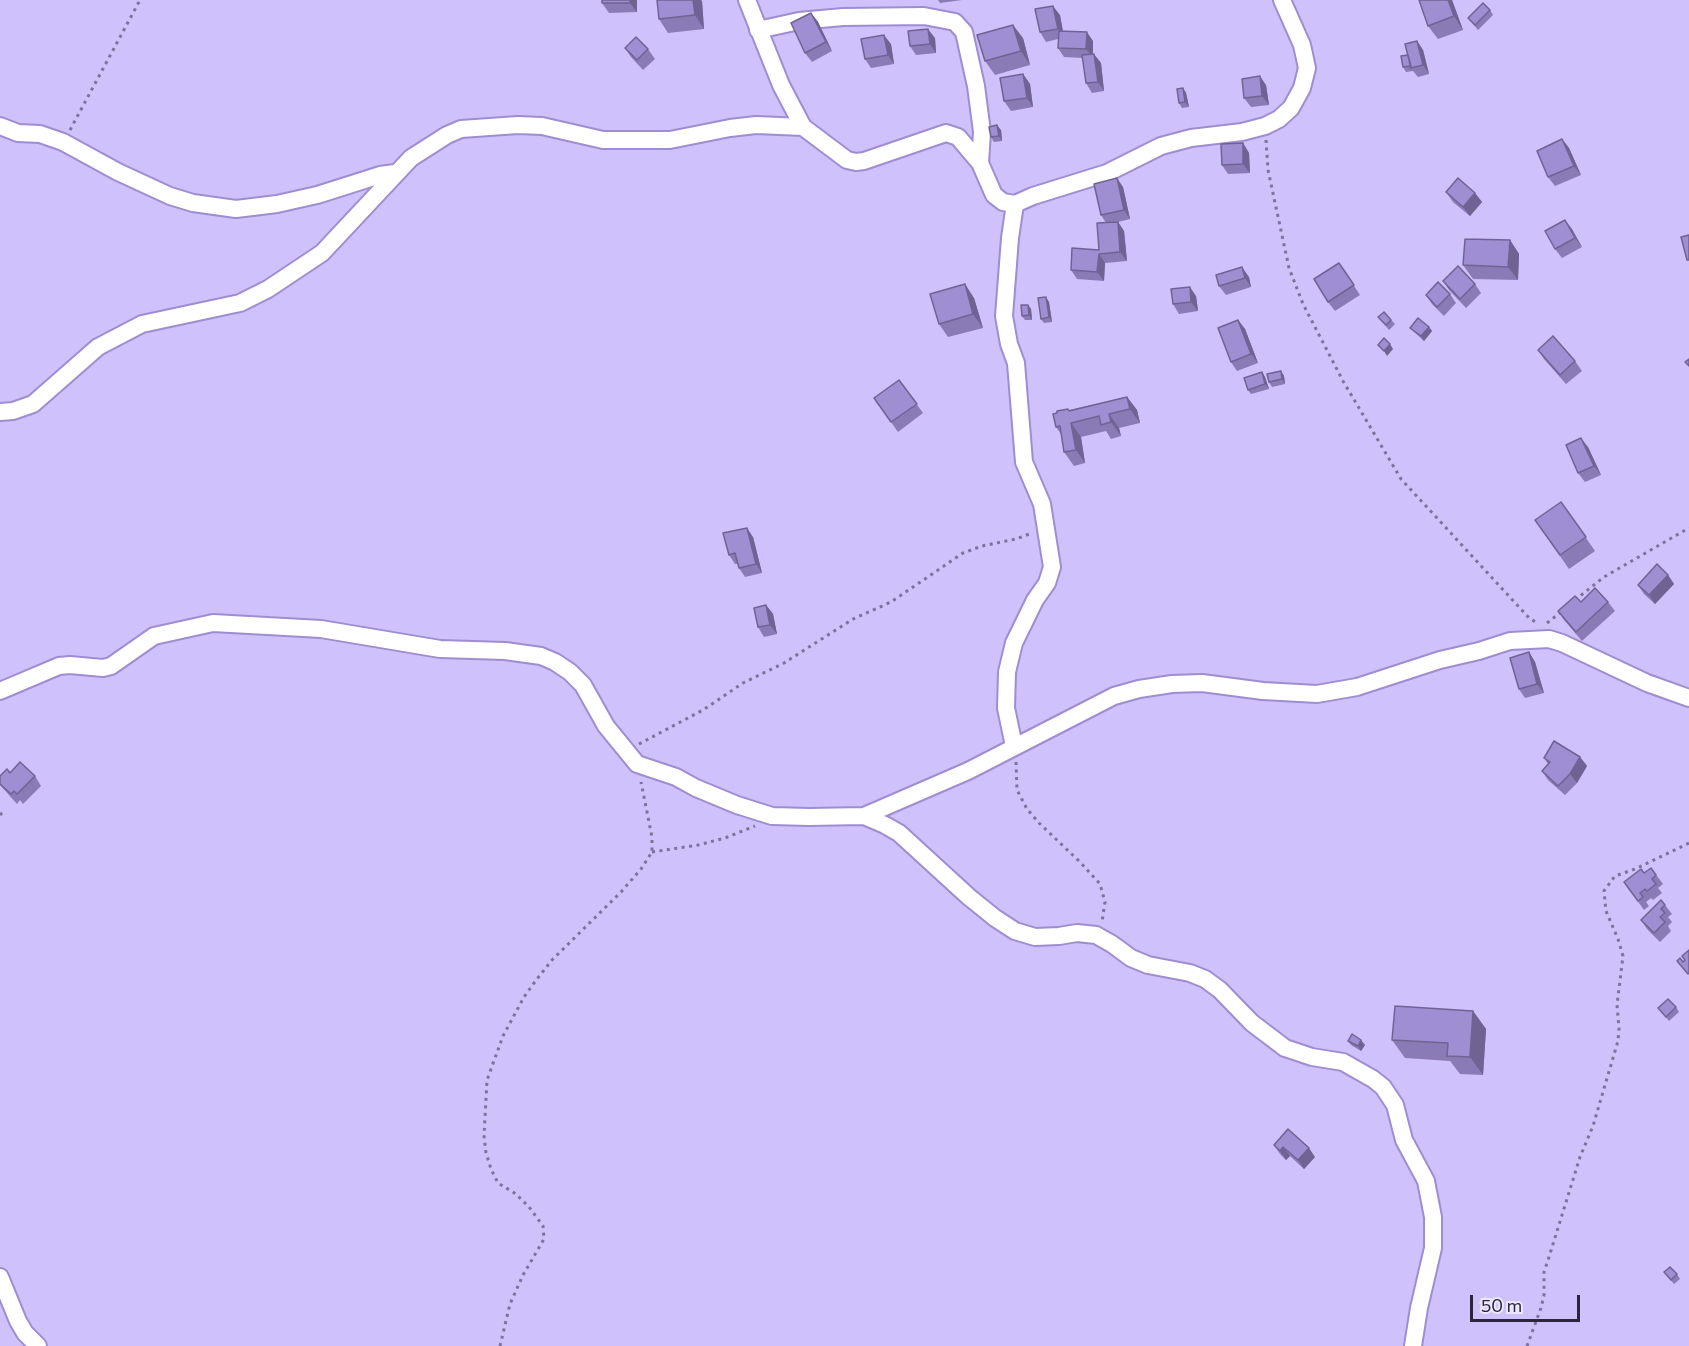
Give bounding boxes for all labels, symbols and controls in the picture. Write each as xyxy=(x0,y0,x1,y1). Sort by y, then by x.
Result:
scale bar xyxy=(1473,1283,1582,1321)
text: 50 m xyxy=(1481,1294,1522,1316)

